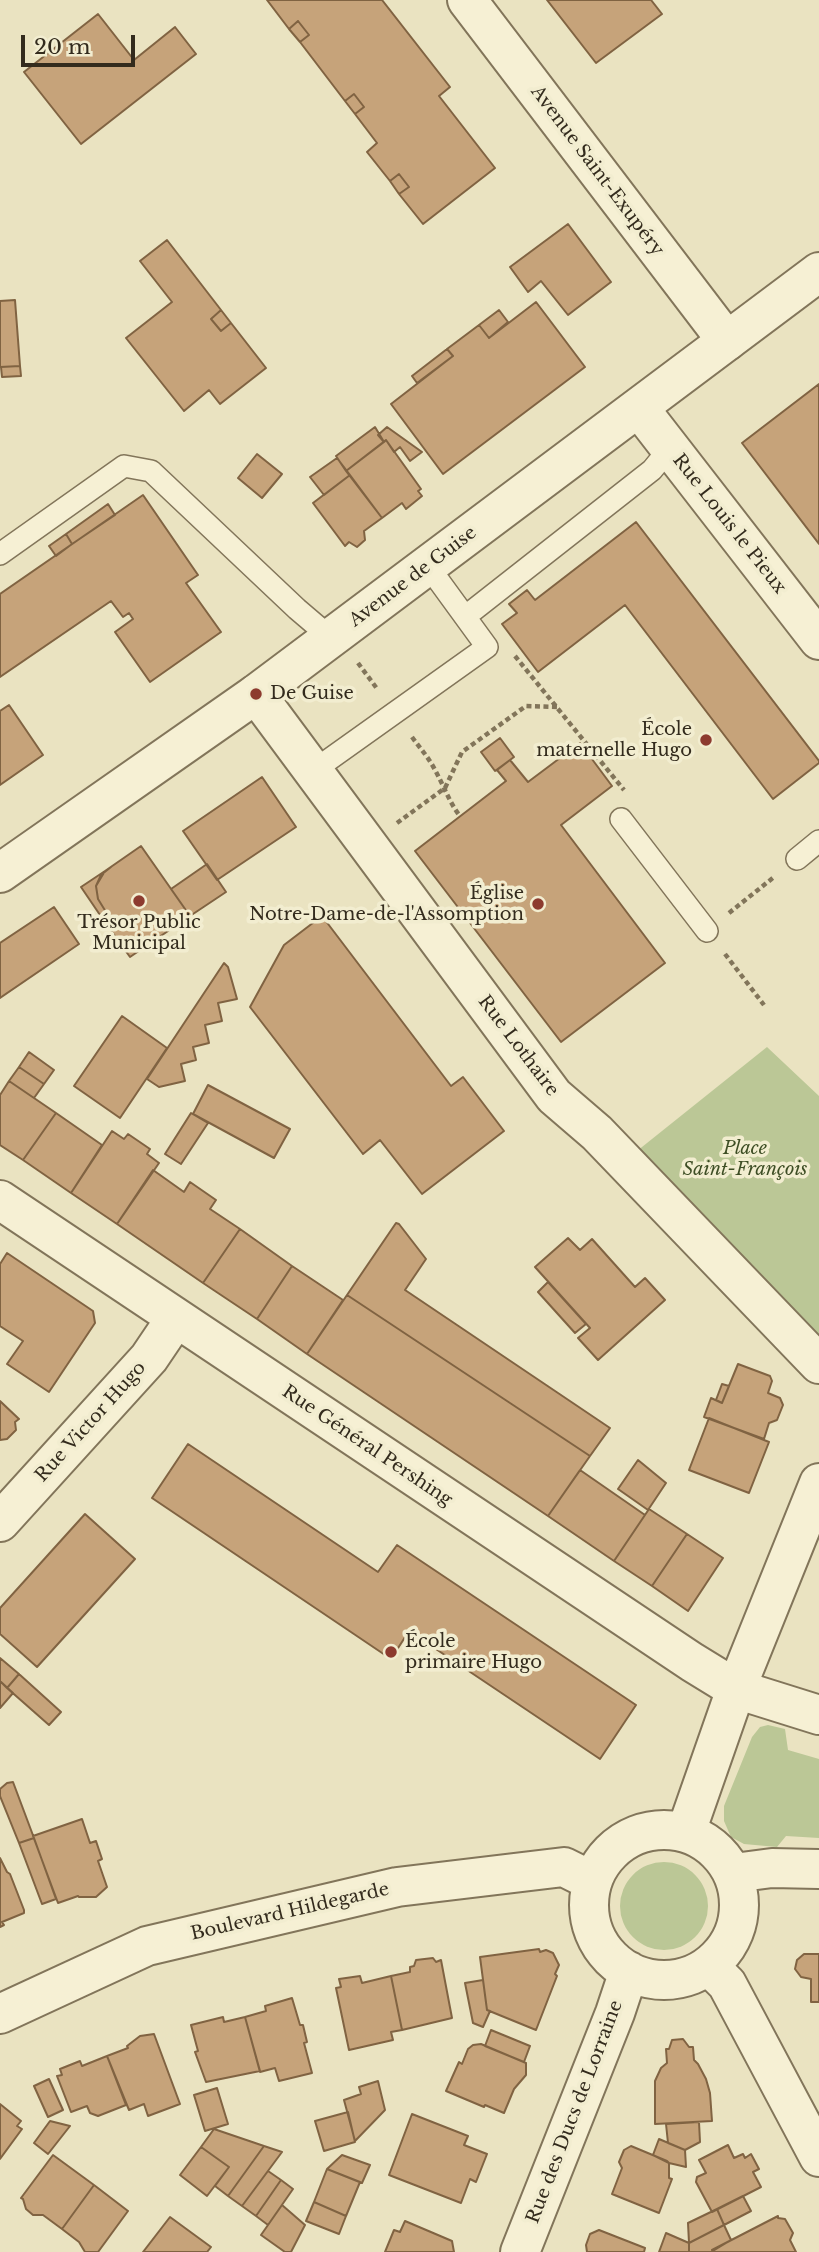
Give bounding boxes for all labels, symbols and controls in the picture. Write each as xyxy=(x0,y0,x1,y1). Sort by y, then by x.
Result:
scale bar xyxy=(24,21,138,65)
text: 20 m xyxy=(34,34,91,60)
street label: Avenue Saint-Exupéry xyxy=(526,82,668,260)
street label: Rue Louis le Pieux xyxy=(668,450,790,598)
street label: Avenue de Guise xyxy=(345,522,481,632)
place label: De Guise xyxy=(270,683,354,705)
marker: De Guise xyxy=(248,686,264,702)
place label: École maternelle Hugo xyxy=(536,719,692,762)
marker: École maternelle Hugo xyxy=(698,732,714,748)
place label: Église Notre-Dame-de-l'Assomption xyxy=(249,883,524,926)
marker: Trésor Public Municipal xyxy=(131,893,147,909)
marker: Église Notre-Dame-de-l'Assomption xyxy=(530,896,546,912)
place label: Trésor Public Municipal xyxy=(77,912,201,954)
street label: Rue Lothaire xyxy=(473,991,563,1101)
park label: Place Saint-François xyxy=(683,1138,807,1180)
street label: Rue Victor Hugo xyxy=(31,1357,151,1487)
street label: Rue Général Pershing xyxy=(278,1381,456,1511)
place label: École primaire Hugo xyxy=(405,1631,542,1674)
marker: École primaire Hugo xyxy=(383,1644,399,1660)
street label: Boulevard Hildegarde xyxy=(189,1879,391,1945)
street label: Rue des Ducs de Lorraine xyxy=(522,1998,628,2226)

